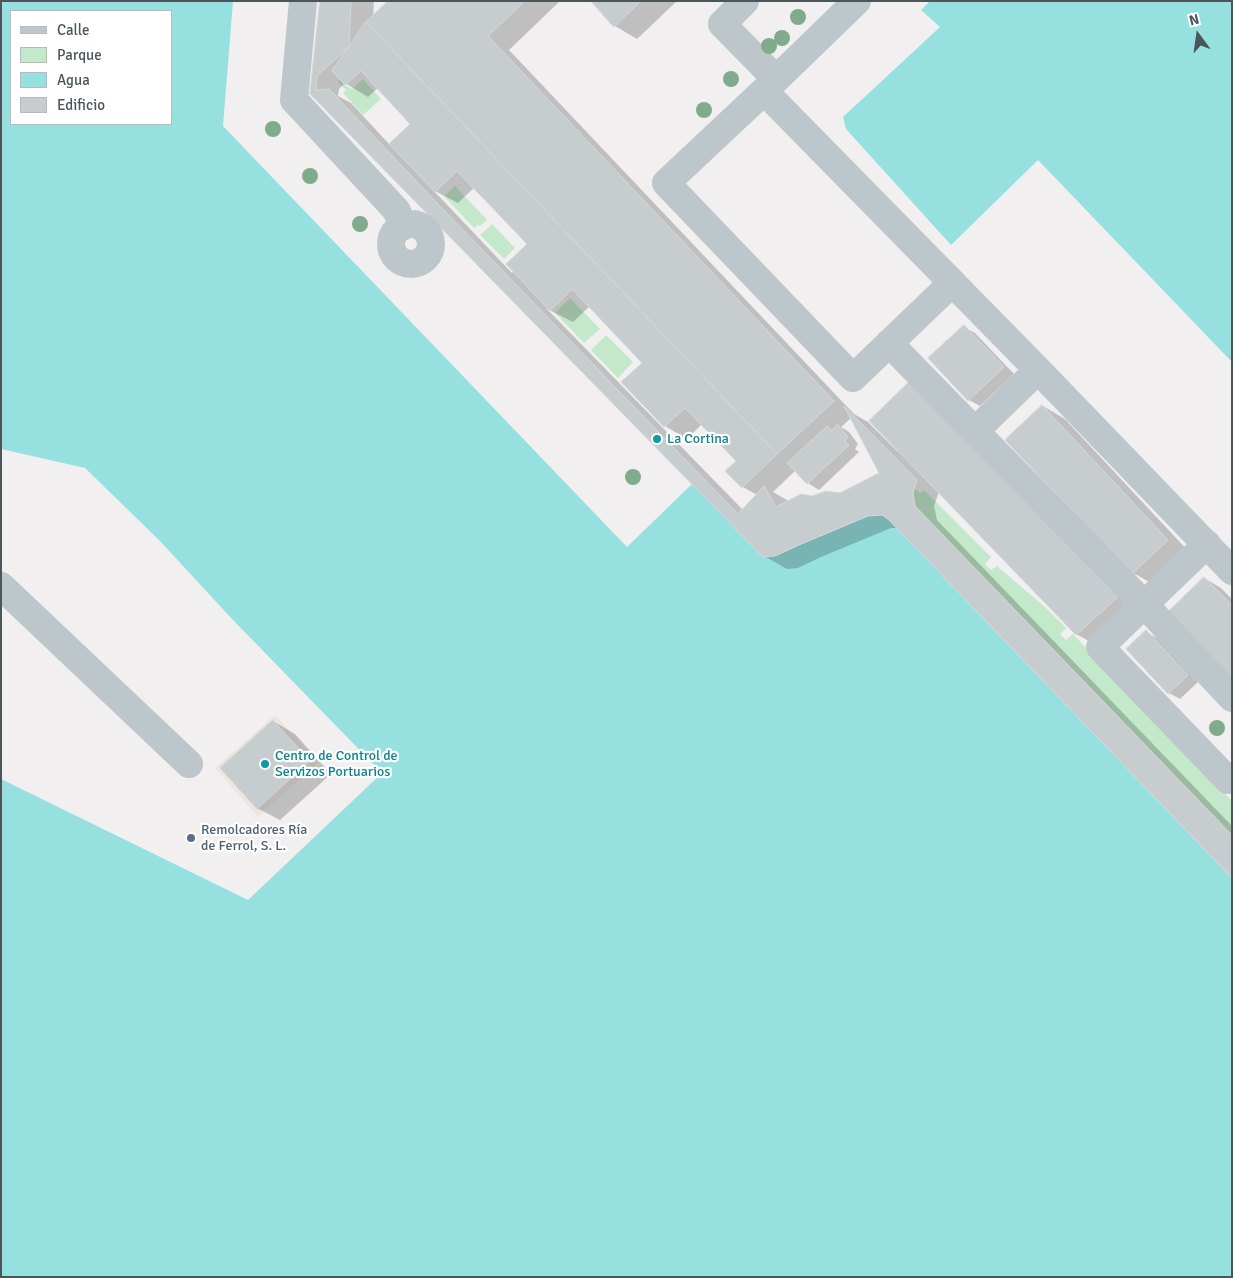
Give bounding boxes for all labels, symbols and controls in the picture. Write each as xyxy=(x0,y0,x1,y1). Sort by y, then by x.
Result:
legend xyxy=(10,10,172,125)
north arrow xyxy=(1173,10,1223,60)
text: N xyxy=(1187,11,1201,29)
text: Calle xyxy=(57,21,90,39)
text: Parque xyxy=(57,46,102,64)
text: Agua xyxy=(57,71,90,89)
text: Edificio xyxy=(57,96,105,114)
place label: La Cortina xyxy=(667,431,729,447)
marker: La Cortina xyxy=(651,433,663,445)
place label: Centro de Control de Servizos Portuarios xyxy=(275,748,398,780)
marker: Centro de Control de Servizos Portuarios xyxy=(259,758,271,770)
place label: Remolcadores Ría de Ferrol, S. L. xyxy=(201,822,307,854)
marker: Remolcadores Ría de Ferrol, S. L. xyxy=(185,832,197,844)

